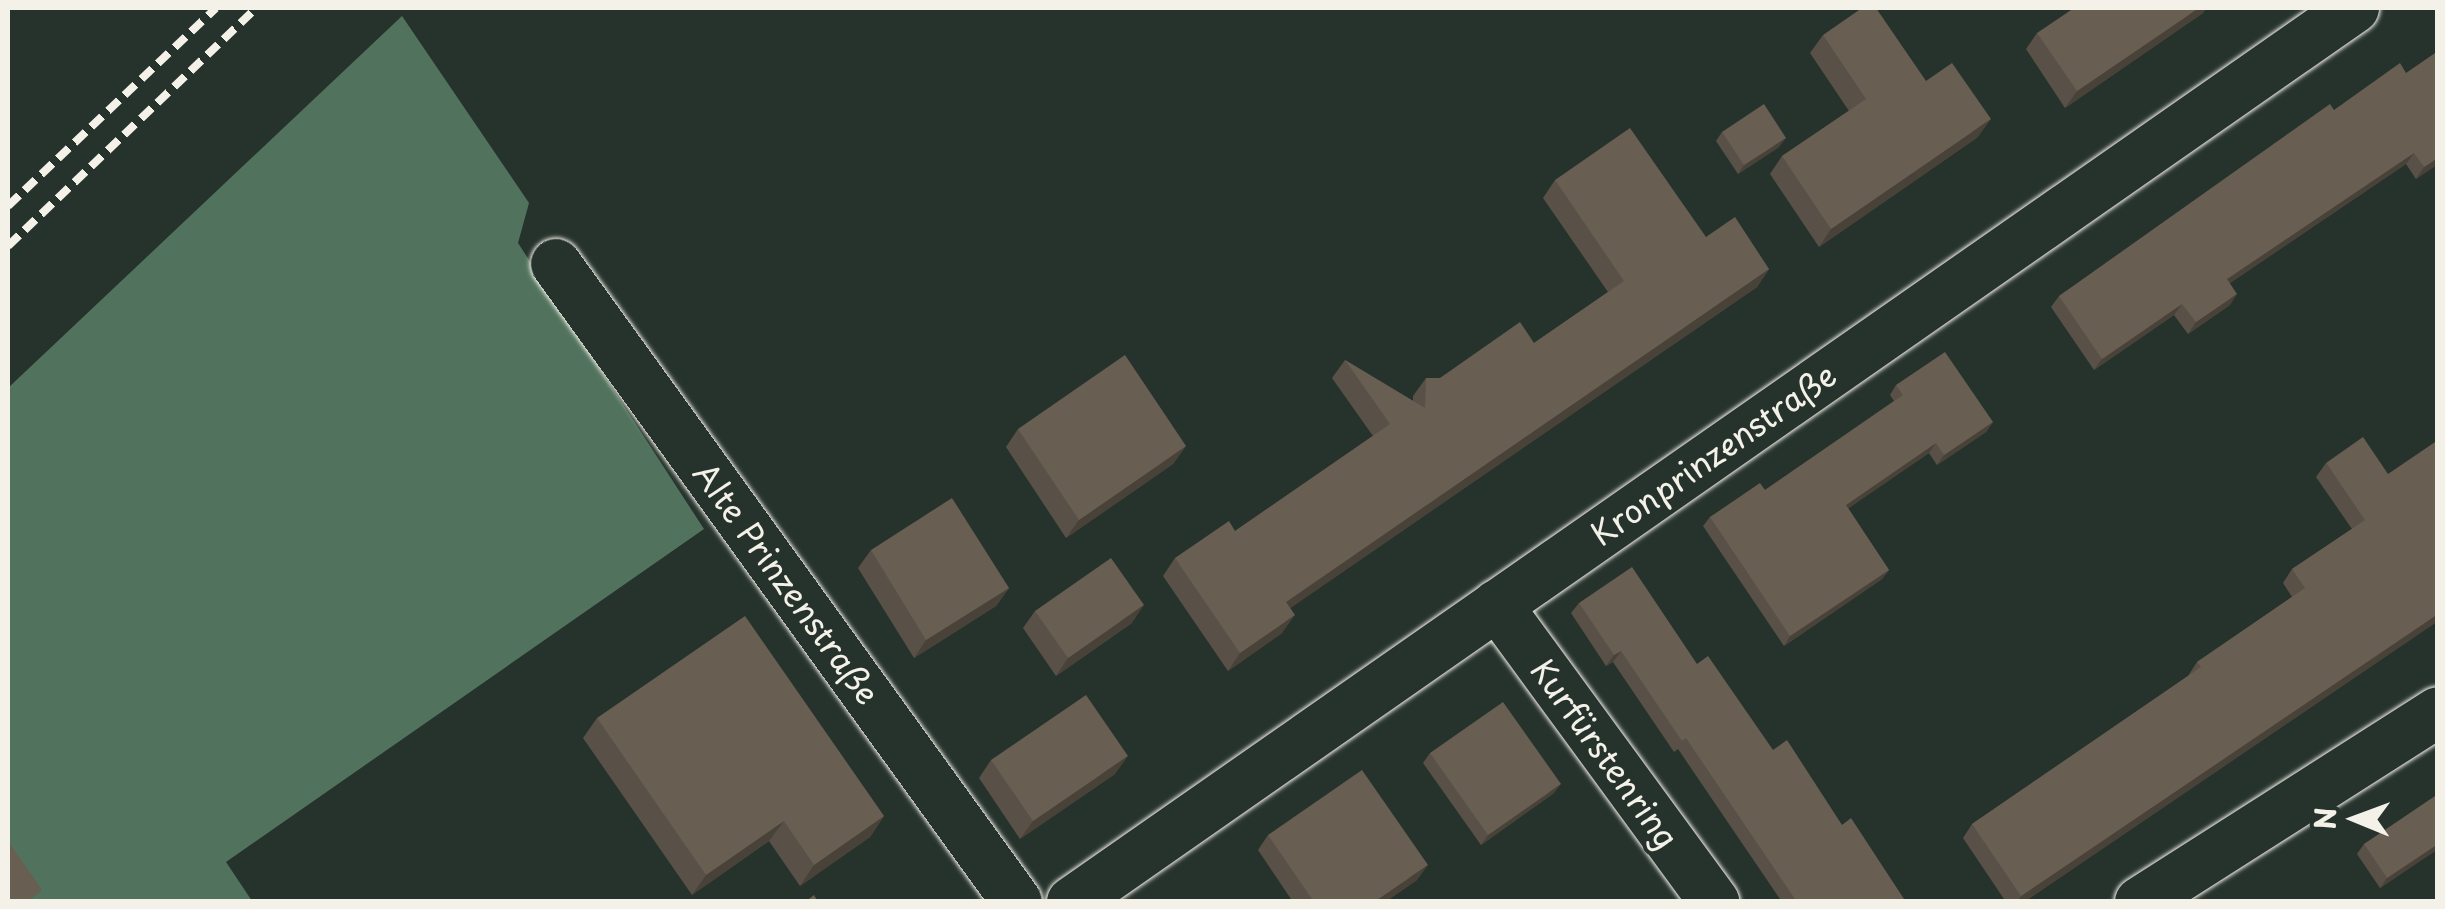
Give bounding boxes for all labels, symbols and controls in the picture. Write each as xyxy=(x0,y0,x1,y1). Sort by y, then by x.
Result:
street label: Kronprinzenstraße xyxy=(1583,355,1843,553)
street label: Alte Prinzenstraße xyxy=(686,455,888,711)
street label: Kurfürstenring xyxy=(1523,651,1687,855)
north arrow xyxy=(2305,769,2405,869)
text: N xyxy=(2303,807,2346,830)

